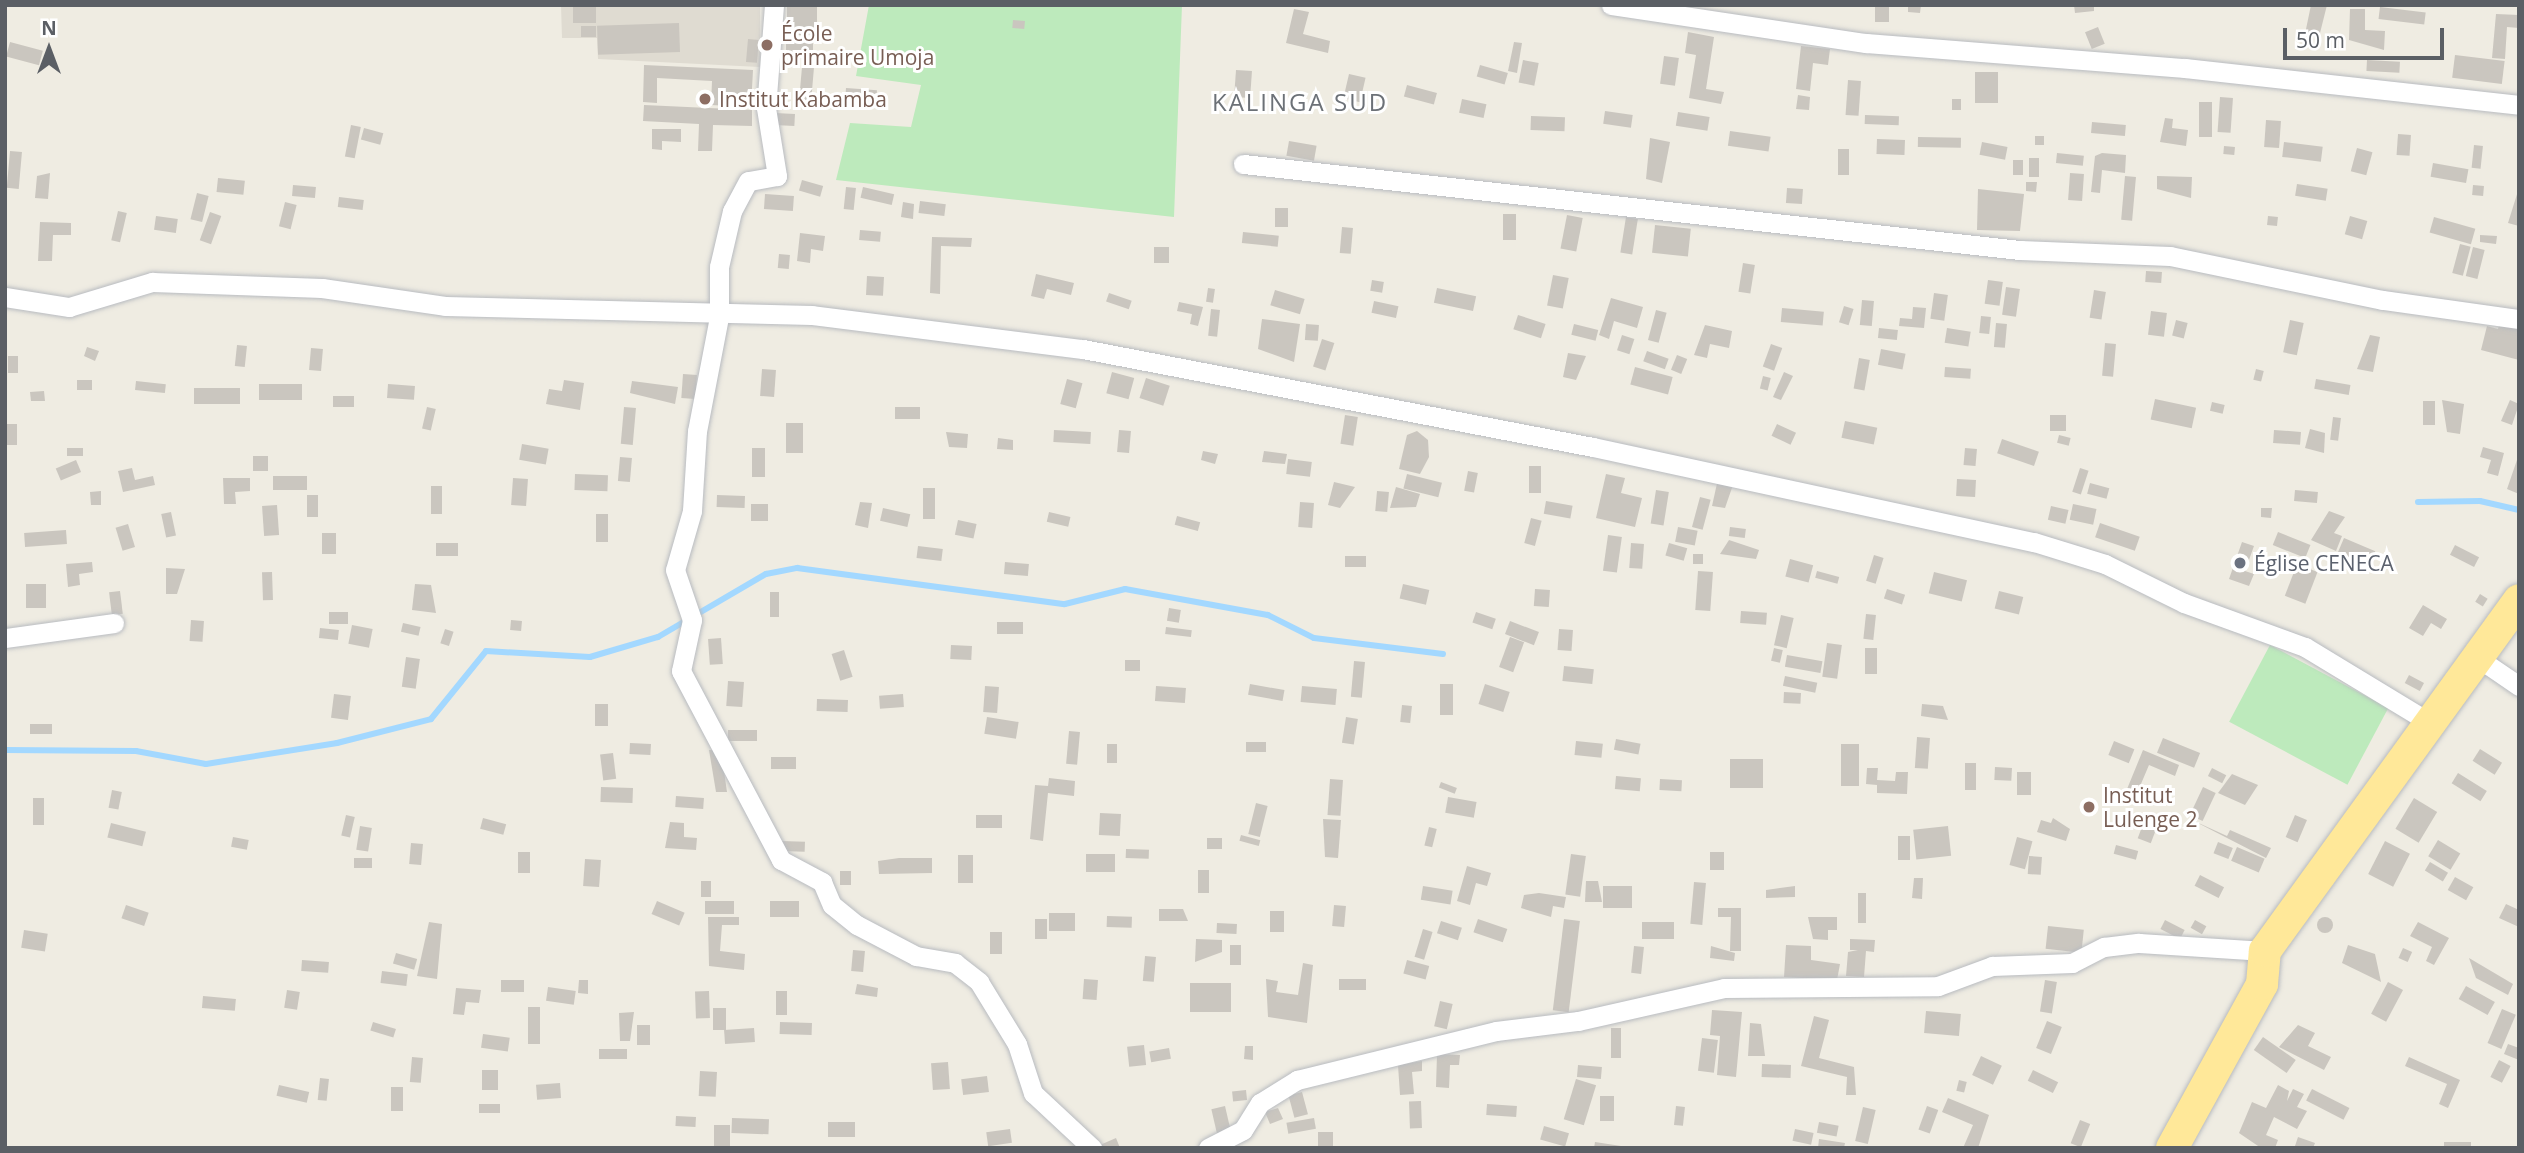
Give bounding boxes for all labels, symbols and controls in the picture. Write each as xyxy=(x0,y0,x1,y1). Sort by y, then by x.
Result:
north arrow xyxy=(14,14,84,84)
scale bar xyxy=(2286,14,2447,58)
text: N xyxy=(41,15,57,41)
place label: École primaire Umoja xyxy=(781,20,934,70)
text: 50 m xyxy=(2296,26,2345,54)
marker: École primaire Umoja xyxy=(759,37,775,53)
place label: Institut Kabamba xyxy=(719,86,887,112)
district label: KALINGA SUD xyxy=(1213,88,1387,116)
marker: Institut Kabamba xyxy=(697,91,713,107)
place label: Église CENECA xyxy=(2254,550,2394,576)
marker: Église CENECA xyxy=(2232,555,2248,571)
place label: Institut Lulenge 2 xyxy=(2103,782,2197,832)
marker: Institut Lulenge 2 xyxy=(2081,799,2097,815)

